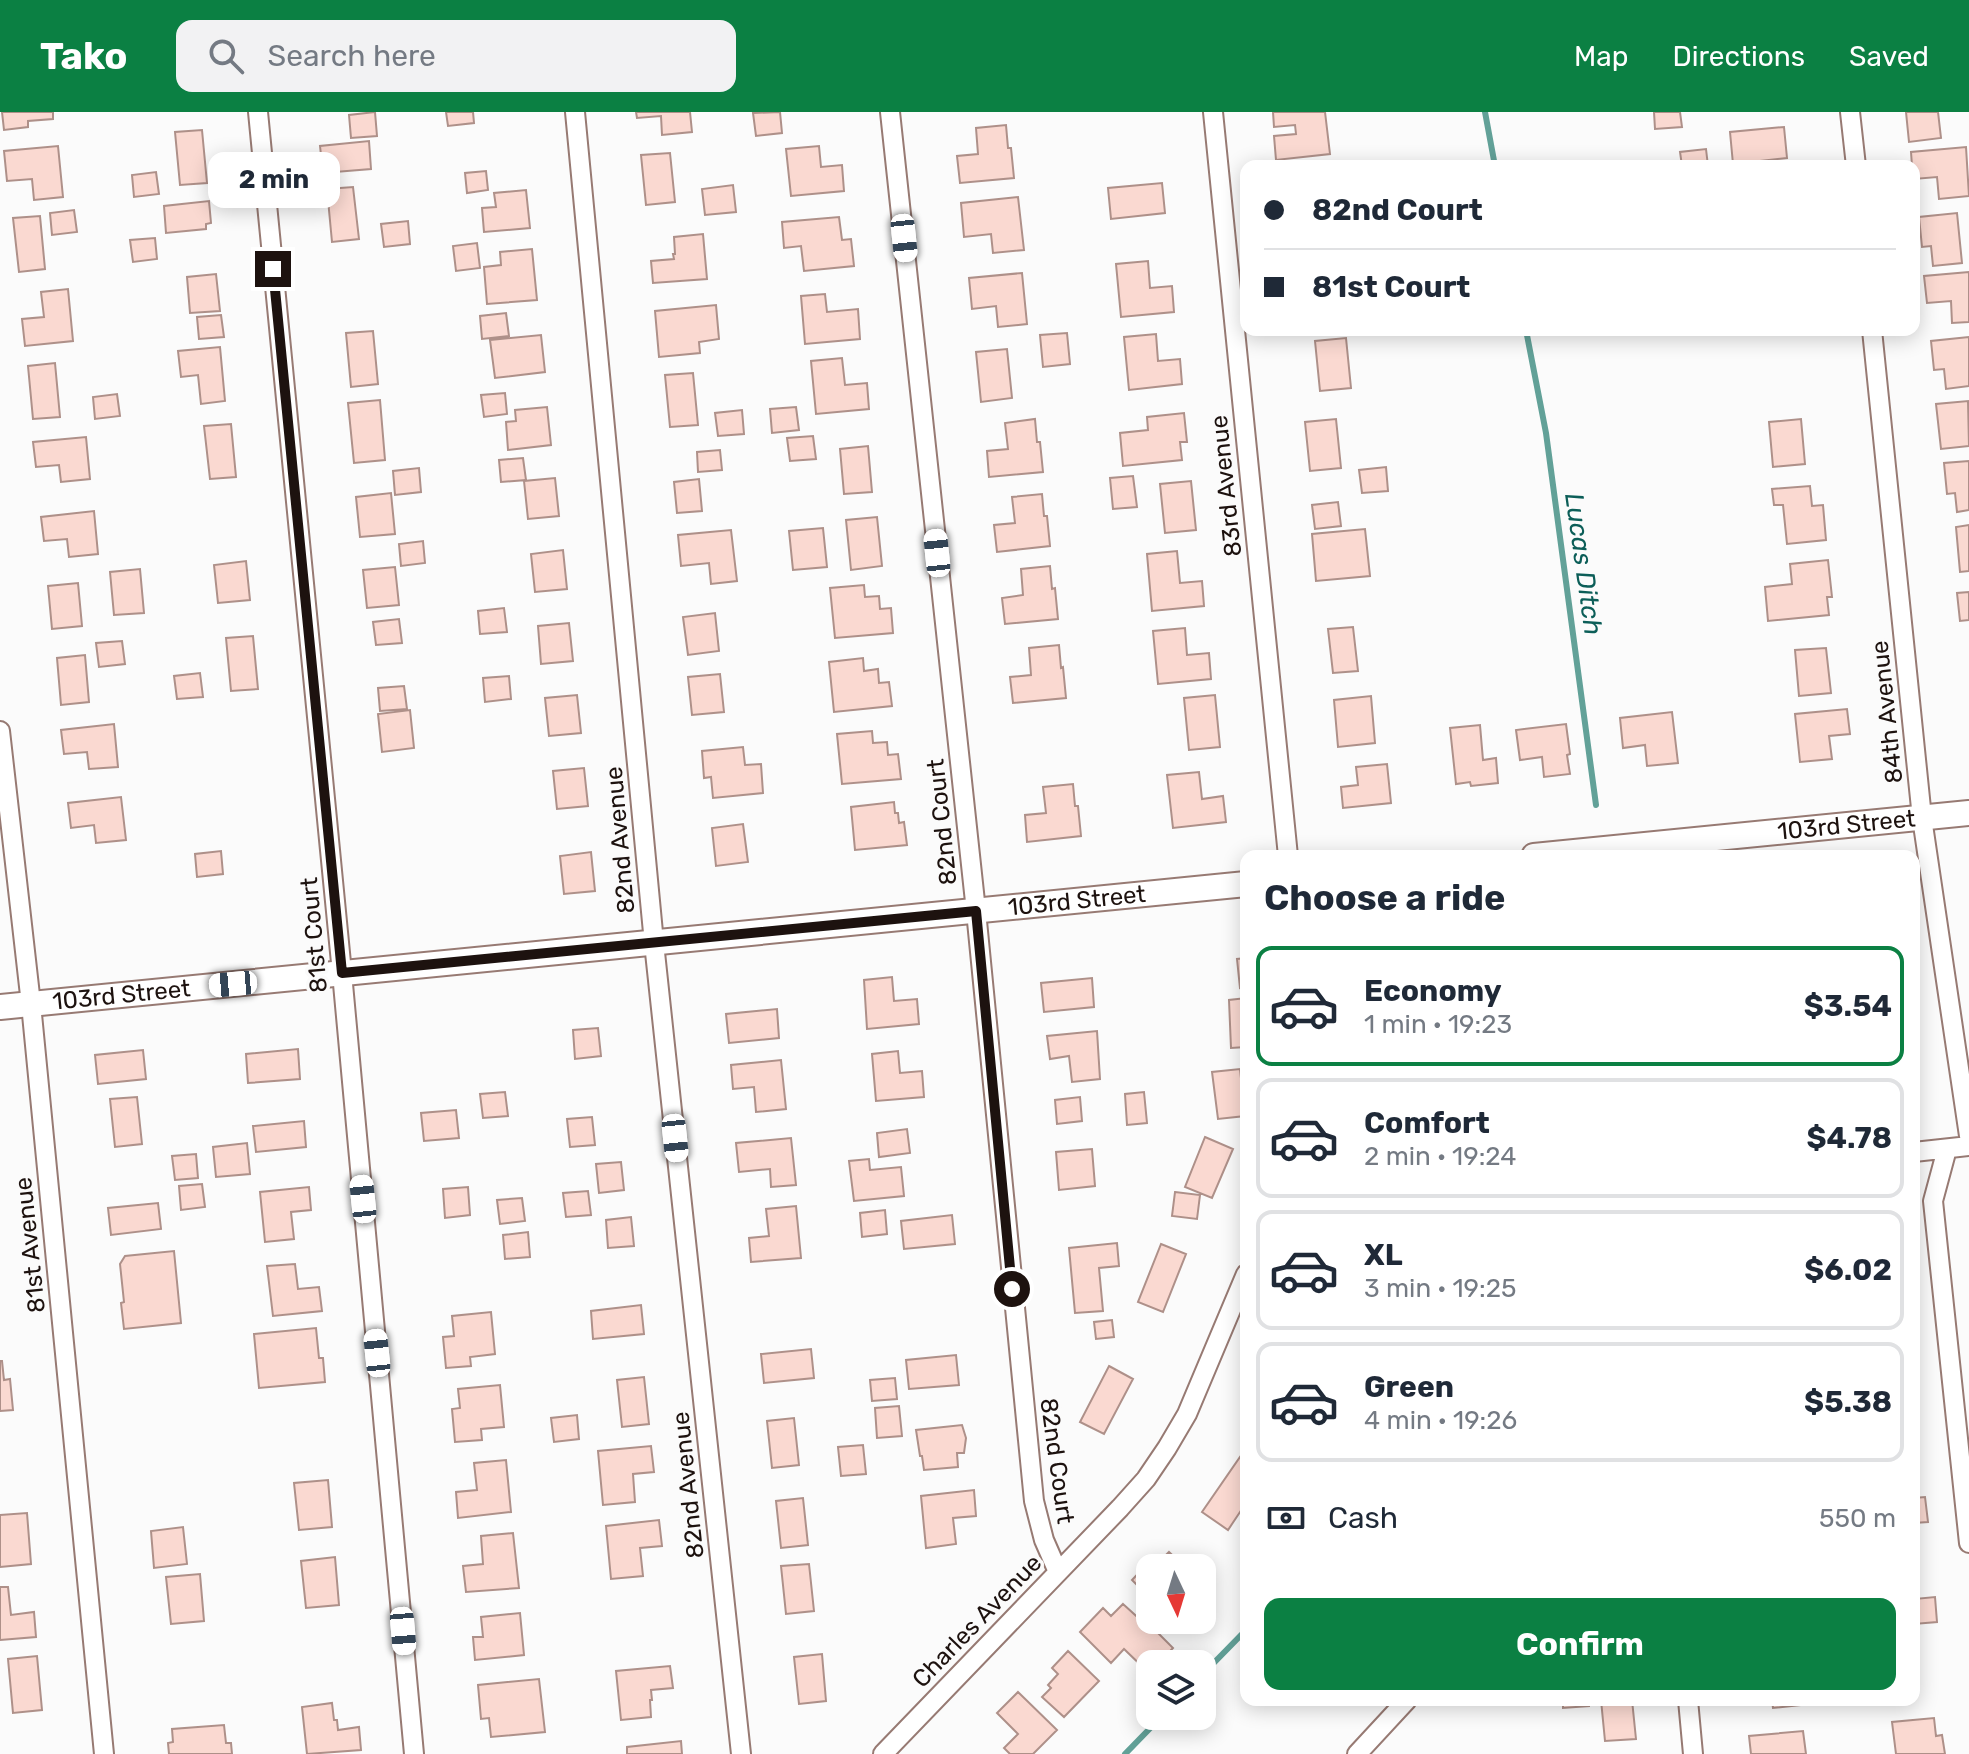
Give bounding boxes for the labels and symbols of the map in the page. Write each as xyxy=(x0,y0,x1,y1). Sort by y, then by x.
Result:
callout: 2 min xyxy=(207,153,339,209)
car xyxy=(890,213,918,263)
route end xyxy=(255,251,291,287)
street label: 83rd Avenue xyxy=(1205,414,1247,558)
water label: Lucas Ditch xyxy=(1558,491,1609,637)
car xyxy=(923,528,951,578)
street label: 84th Avenue xyxy=(1866,639,1908,785)
street label: 82nd Court xyxy=(921,757,963,887)
street label: 82nd Avenue xyxy=(600,765,640,915)
street label: 103rd Street xyxy=(1776,804,1917,846)
street label: 81st Court xyxy=(295,876,333,994)
street label: 103rd Street xyxy=(1006,880,1147,921)
car xyxy=(208,970,258,998)
street label: 103rd Street xyxy=(51,974,192,1016)
car xyxy=(661,1113,689,1163)
car xyxy=(349,1174,377,1224)
street label: 81st Avenue xyxy=(9,1176,51,1314)
route start xyxy=(994,1271,1030,1307)
car xyxy=(363,1328,391,1378)
street label: 82nd Court xyxy=(1034,1396,1080,1526)
street label: 82nd Avenue xyxy=(666,1410,710,1560)
street label: Charles Avenue xyxy=(907,1549,1047,1693)
north arrow xyxy=(1136,1554,1216,1634)
car xyxy=(389,1606,417,1656)

